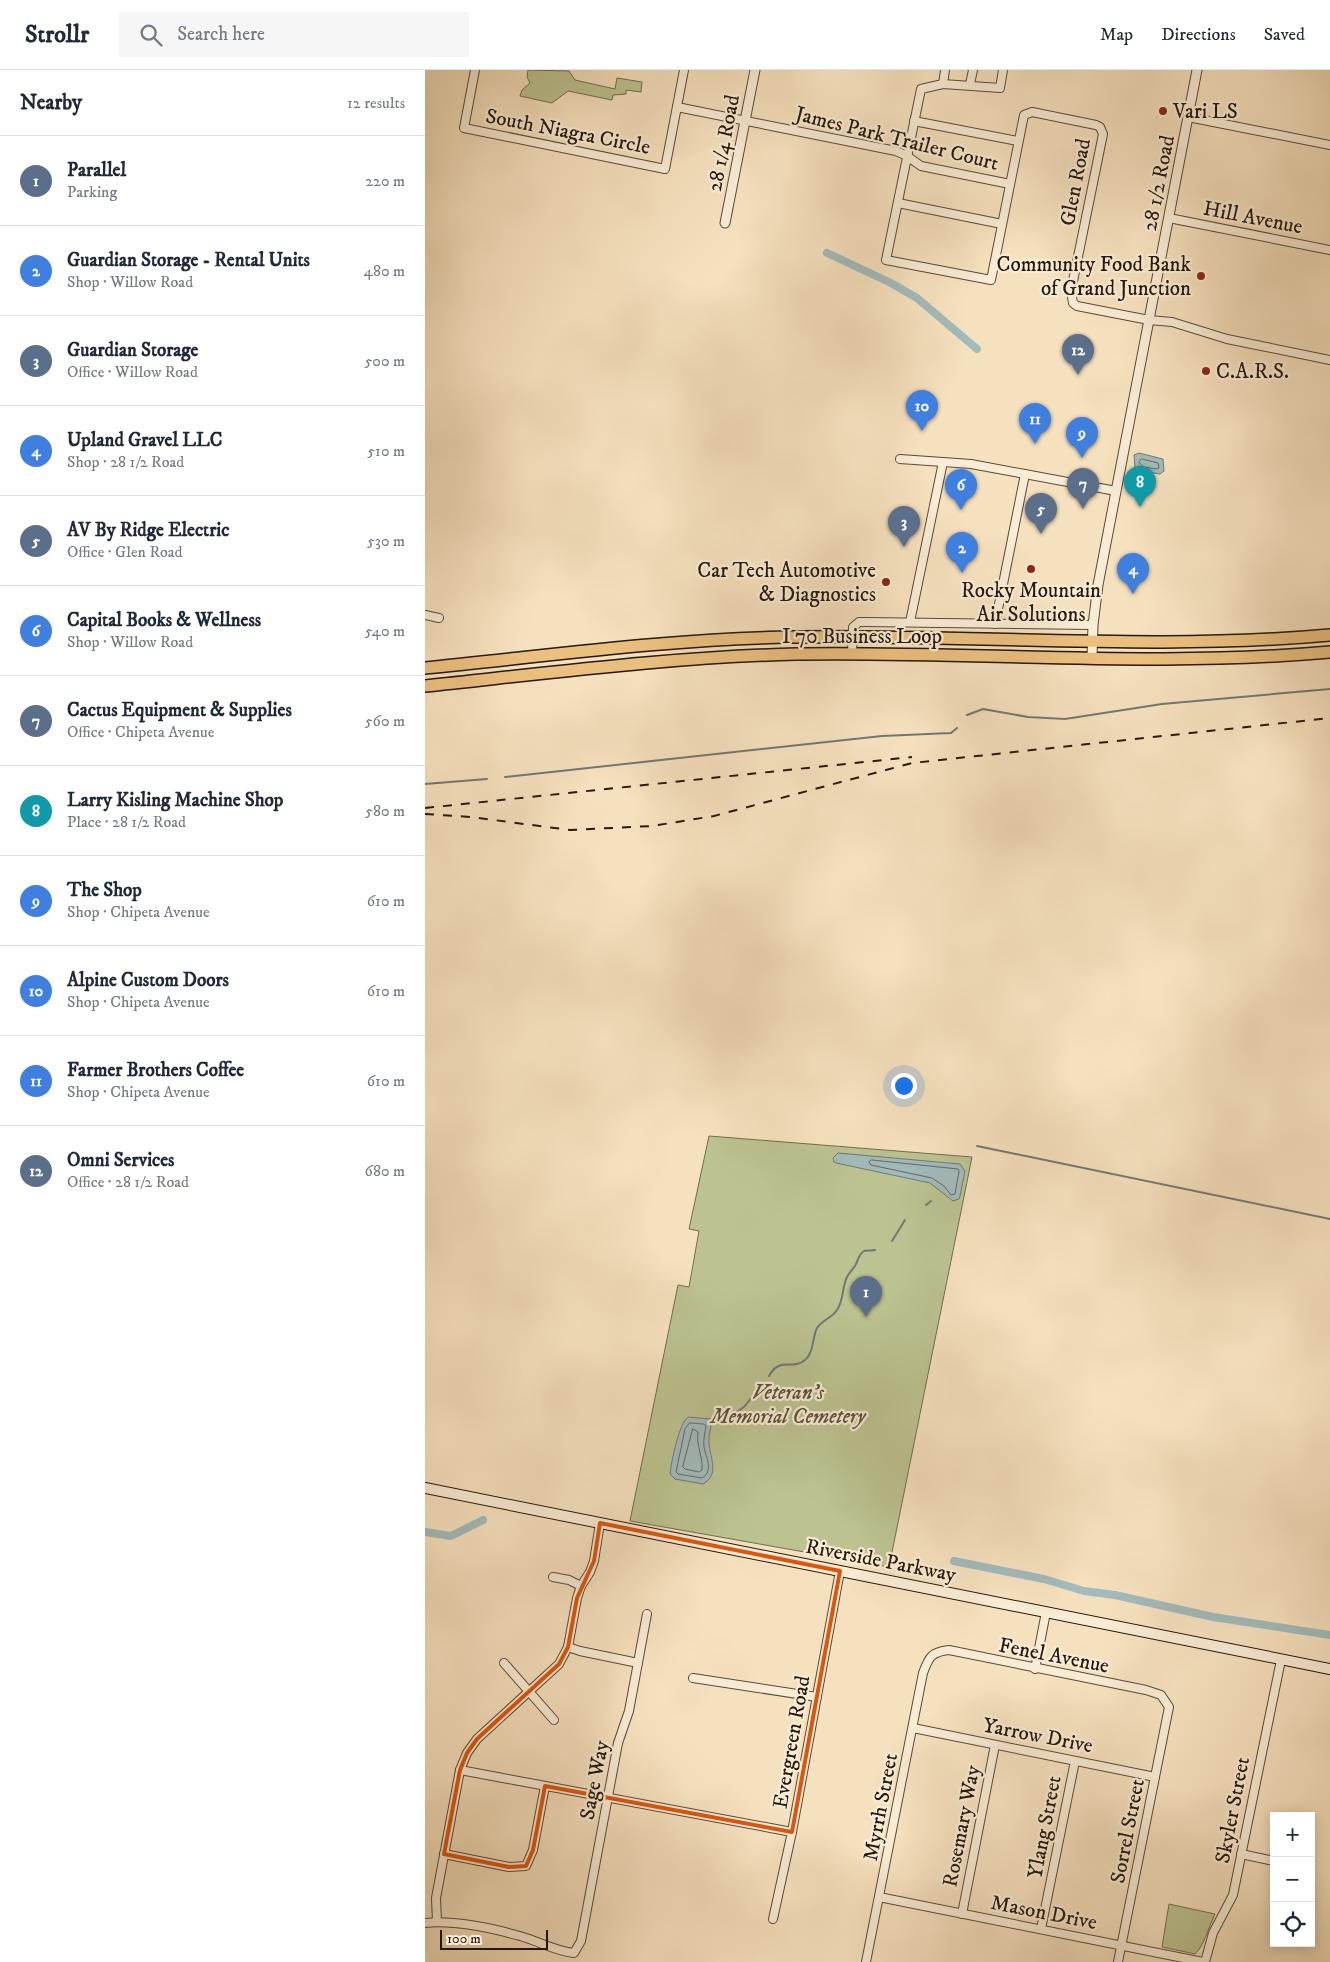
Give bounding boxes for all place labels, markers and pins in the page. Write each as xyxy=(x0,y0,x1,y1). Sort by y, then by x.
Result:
place label: Vari LS xyxy=(1172,99,1238,125)
marker: Vari LS xyxy=(1157,105,1169,117)
place label: Community Food Bank of Grand Junction xyxy=(997,252,1192,302)
marker: Community Food Bank of Grand Junction xyxy=(1195,270,1207,282)
pin: 12 xyxy=(1062,334,1094,375)
place label: C.A.R.S. xyxy=(1216,359,1289,385)
marker: C.A.R.S. xyxy=(1200,365,1212,377)
pin: 10 xyxy=(906,390,938,431)
pin: 11 xyxy=(1019,403,1051,444)
pin: 9 xyxy=(1066,417,1098,458)
pin: 8 xyxy=(1124,466,1156,507)
pin: 7 xyxy=(1067,468,1099,509)
pin: 6 xyxy=(945,469,977,510)
pin: 5 xyxy=(1025,493,1057,534)
pin: 3 xyxy=(888,506,920,547)
pin: 2 xyxy=(946,532,978,573)
pin: 4 xyxy=(1117,553,1149,594)
place label: Car Tech Automotive & Diagnostics xyxy=(697,558,876,608)
marker: Rocky Mountain Air Solutions xyxy=(1025,563,1037,575)
marker: Car Tech Automotive & Diagnostics xyxy=(880,576,892,588)
place label: Rocky Mountain Air Solutions xyxy=(961,578,1101,628)
pin: 1 xyxy=(850,1276,882,1317)

